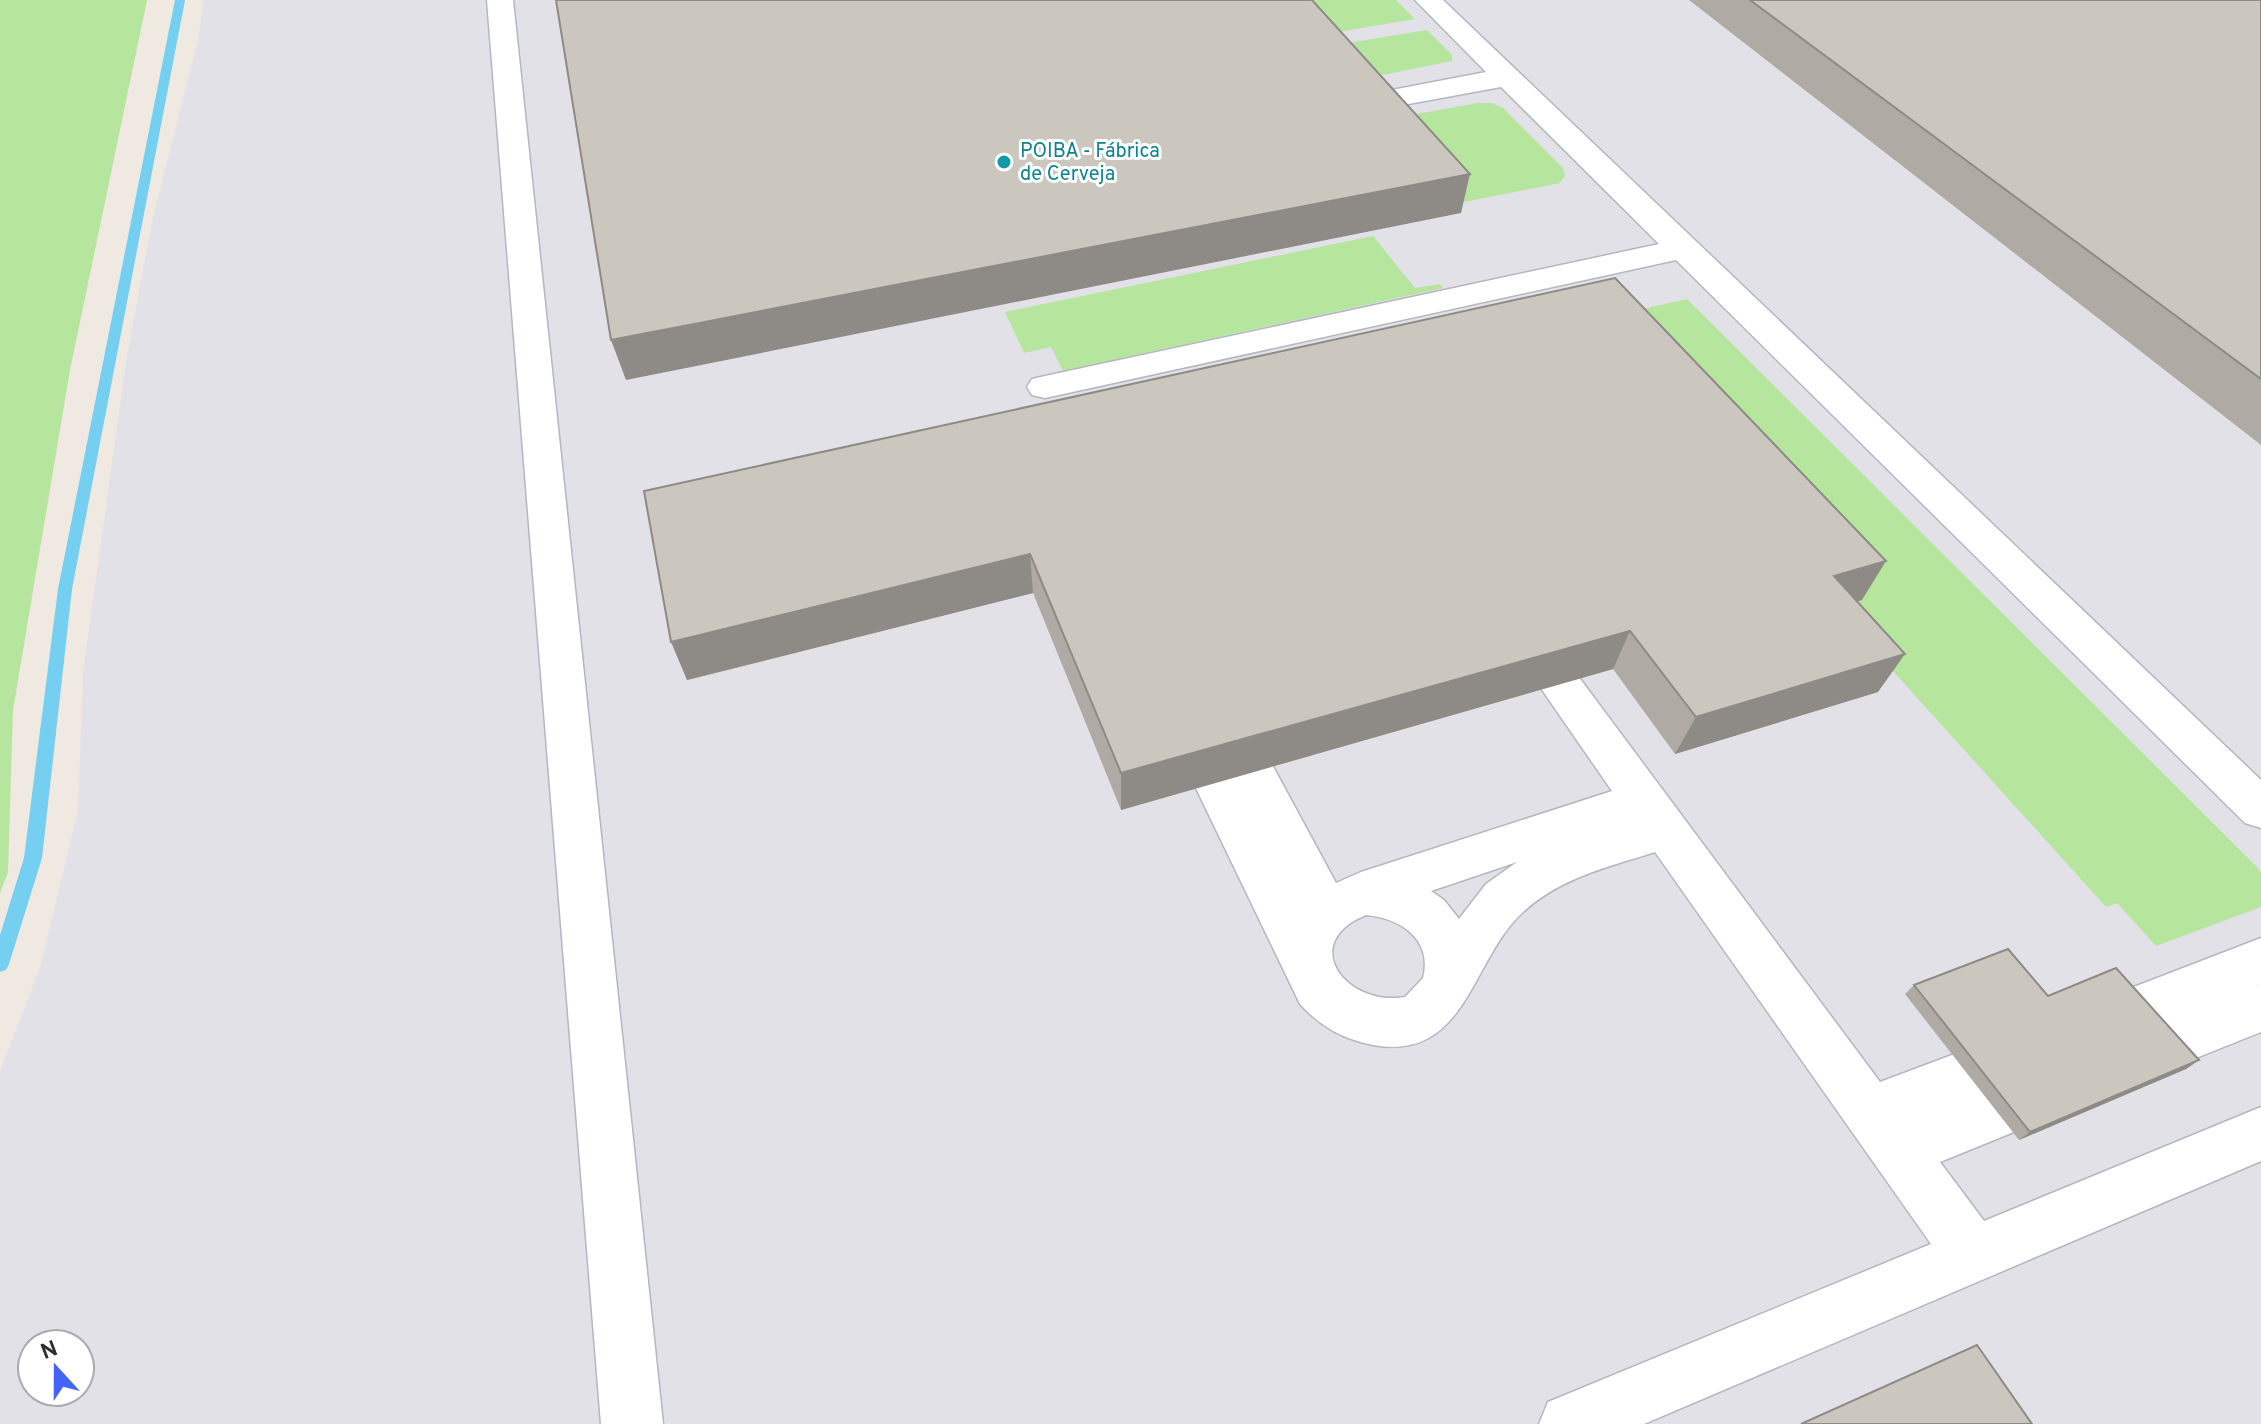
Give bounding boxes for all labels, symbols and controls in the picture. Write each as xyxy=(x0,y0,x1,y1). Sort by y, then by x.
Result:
place label: POIBA - Fábrica de Cerveja xyxy=(1020,139,1160,188)
marker: POIBA - Fábrica de Cerveja xyxy=(995,153,1013,171)
north arrow xyxy=(16,1328,96,1408)
text: N xyxy=(38,1336,62,1367)

